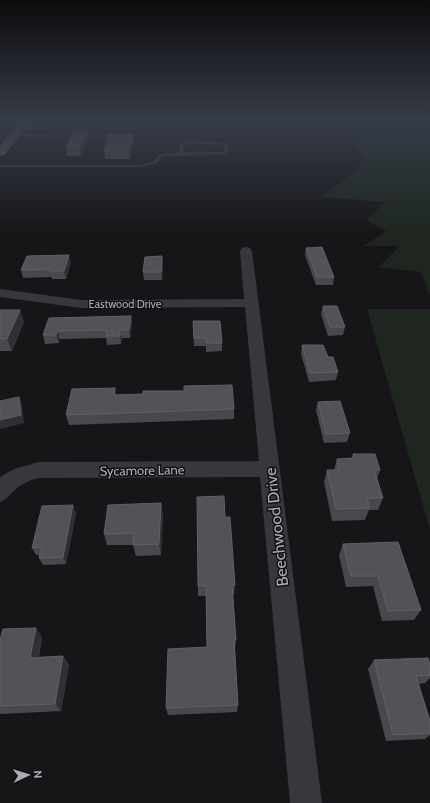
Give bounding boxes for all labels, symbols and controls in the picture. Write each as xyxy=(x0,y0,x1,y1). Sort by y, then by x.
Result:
street label: Eastwood Drive xyxy=(89,297,162,311)
street label: Sycamore Lane xyxy=(100,461,185,479)
street label: Beechwood Drive xyxy=(261,467,292,587)
north arrow xyxy=(8,755,48,795)
text: N xyxy=(31,770,45,779)

